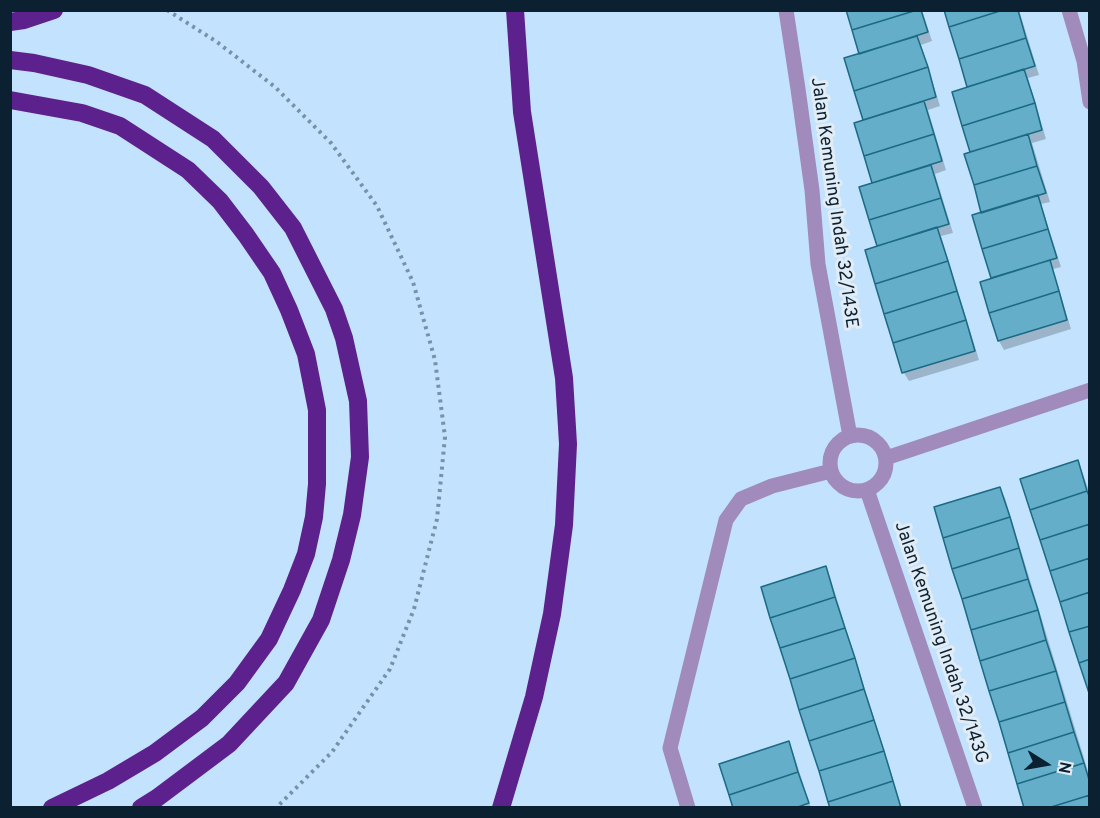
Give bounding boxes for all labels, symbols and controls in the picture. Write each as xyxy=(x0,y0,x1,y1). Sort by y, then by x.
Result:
street label: Jalan Kemuning Indah 32/143E xyxy=(805,76,861,330)
street label: Jalan Kemuning Indah 32/143G xyxy=(888,519,992,767)
north arrow xyxy=(1016,734,1076,794)
text: N xyxy=(1053,760,1075,775)

